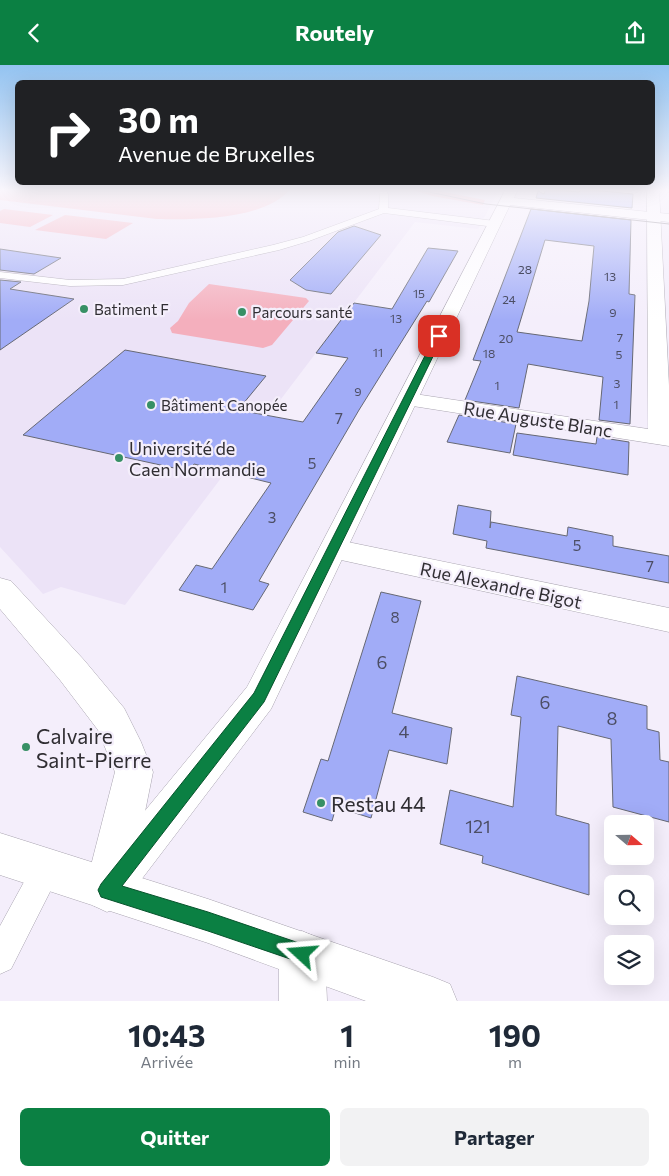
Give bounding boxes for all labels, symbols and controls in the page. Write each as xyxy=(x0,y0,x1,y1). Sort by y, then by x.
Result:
icon: back xyxy=(20,19,48,47)
text: Routely xyxy=(295,19,374,46)
icon: share xyxy=(621,19,649,47)
text: 30 m xyxy=(118,97,199,140)
icon: right xyxy=(35,100,100,165)
text: Avenue de Bruxelles xyxy=(118,140,315,167)
house number: 28 xyxy=(518,262,532,276)
house number: 13 xyxy=(604,269,616,283)
house number: 15 xyxy=(413,286,425,300)
house number: 24 xyxy=(502,292,516,306)
place label: Batiment F xyxy=(94,300,169,318)
marker: Batiment F xyxy=(78,303,90,315)
place label: Parcours santé xyxy=(252,303,352,321)
house number: 9 xyxy=(609,305,617,319)
marker: Parcours santé xyxy=(236,306,248,318)
house number: 13 xyxy=(390,311,402,325)
pin xyxy=(418,315,460,357)
icon: arrive xyxy=(425,322,453,350)
house number: 7 xyxy=(617,330,623,344)
house number: 20 xyxy=(499,331,513,345)
house number: 11 xyxy=(373,345,383,359)
house number: 18 xyxy=(483,346,495,360)
house number: 5 xyxy=(616,347,623,361)
house number: 3 xyxy=(614,376,621,390)
house number: 1 xyxy=(494,378,500,392)
house number: 9 xyxy=(354,384,362,398)
place label: Bâtiment Canopée xyxy=(161,396,288,414)
street label: Rue Auguste Blanc xyxy=(462,396,614,442)
house number: 1 xyxy=(613,397,619,411)
marker: Bâtiment Canopée xyxy=(145,399,157,411)
house number: 7 xyxy=(335,409,343,427)
place label: Université de Caen Normandie xyxy=(129,437,265,480)
marker: Université de Caen Normandie xyxy=(113,452,125,464)
house number: 5 xyxy=(308,454,316,472)
house number: 3 xyxy=(268,508,276,526)
house number: 5 xyxy=(573,536,581,554)
street label: Rue Alexandre Bigot xyxy=(418,557,584,613)
house number: 7 xyxy=(646,557,654,575)
house number: 1 xyxy=(221,578,227,596)
house number: 8 xyxy=(390,608,400,626)
house number: 6 xyxy=(377,651,387,673)
house number: 6 xyxy=(540,691,550,713)
house number: 8 xyxy=(607,707,618,729)
house number: 4 xyxy=(399,720,410,742)
place label: Calvaire Saint-Pierre xyxy=(36,723,151,772)
marker: Calvaire Saint-Pierre xyxy=(20,741,32,753)
place label: Restau 44 xyxy=(331,791,426,816)
marker: Restau 44 xyxy=(315,797,327,809)
house number: 121 xyxy=(465,815,491,837)
north arrow xyxy=(604,815,654,865)
map controls xyxy=(604,815,654,985)
button: search xyxy=(604,875,654,925)
position arrow xyxy=(275,927,327,979)
button: layers xyxy=(604,935,654,985)
text: 10:43 xyxy=(128,1016,205,1053)
text: 1 xyxy=(340,1016,354,1053)
text: 190 xyxy=(489,1016,541,1053)
text: Arrivée xyxy=(140,1052,193,1071)
text: min xyxy=(334,1052,361,1071)
text: m xyxy=(508,1052,522,1071)
button: Quitter xyxy=(20,1108,330,1166)
button: Partager xyxy=(340,1108,649,1166)

